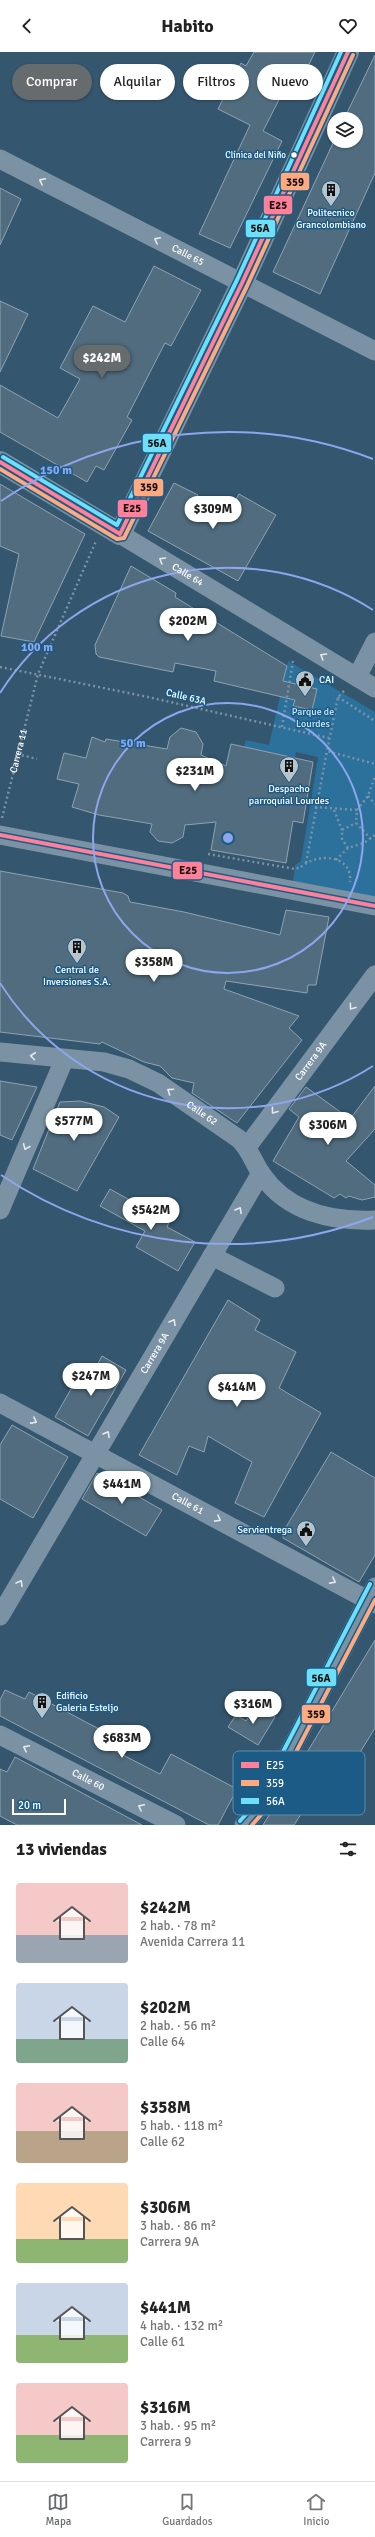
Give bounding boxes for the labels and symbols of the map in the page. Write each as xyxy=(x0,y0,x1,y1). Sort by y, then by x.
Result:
place label: Clínica del Niño xyxy=(225,150,286,161)
marker: Clínica del Niño xyxy=(289,150,299,160)
line badge: 359 xyxy=(280,172,310,191)
text: 359 xyxy=(286,176,304,189)
one-way arrow xyxy=(38,178,46,186)
building icon: Politecnico Grancolombiano xyxy=(320,179,342,207)
line badge: E25 xyxy=(263,195,293,215)
text: E25 xyxy=(269,199,287,212)
place label: Politecnico Grancolombiano xyxy=(296,207,366,231)
line badge: 56A xyxy=(245,219,276,238)
text: 56A xyxy=(251,222,269,235)
one-way arrow xyxy=(154,237,162,245)
street label: Calle 65 xyxy=(170,242,206,268)
pin: $242M xyxy=(74,345,130,379)
line badge: 56A xyxy=(142,433,172,453)
text: 56A xyxy=(148,437,166,450)
text: 150 m xyxy=(40,463,72,478)
line badge: 359 xyxy=(133,478,164,497)
text: 359 xyxy=(140,481,158,494)
pin: $309M xyxy=(185,496,241,530)
line badge: E25 xyxy=(117,499,148,518)
text: E25 xyxy=(123,502,141,515)
one-way arrow xyxy=(159,557,166,564)
street label: Calle 64 xyxy=(170,561,206,589)
pin: $202M xyxy=(160,608,216,642)
text: 100 m xyxy=(21,640,53,655)
one-way arrow xyxy=(320,654,327,661)
public building icon: CAI xyxy=(294,669,316,697)
place label: CAI xyxy=(319,674,334,686)
street label: Calle 63A xyxy=(165,687,207,707)
park label: Parque de Lourdes xyxy=(292,706,334,730)
street label: Carrera 11 xyxy=(7,728,30,774)
text: 50 m xyxy=(120,736,146,751)
building icon: Despacho parroquial Lourdes xyxy=(278,755,300,783)
pin: $231M xyxy=(167,758,223,792)
place label: Despacho parroquial Lourdes xyxy=(249,783,330,807)
centre of rings xyxy=(221,831,235,845)
line badge: E25 xyxy=(172,861,203,880)
text: E25 xyxy=(179,864,197,877)
building icon: Central de Inversiones S.A. xyxy=(66,936,88,964)
pin: $358M xyxy=(126,949,182,983)
place label: Central de Inversiones S.A. xyxy=(43,964,111,988)
one-way arrow xyxy=(350,1002,357,1009)
street label: Carrera 9A xyxy=(292,1039,329,1083)
one-way arrow xyxy=(30,1052,36,1061)
one-way arrow xyxy=(168,1089,175,1096)
street label: Calle 62 xyxy=(184,1099,220,1128)
one-way arrow xyxy=(272,1106,279,1113)
pin: $577M xyxy=(46,1108,102,1142)
pin: $306M xyxy=(300,1112,356,1146)
one-way arrow xyxy=(23,1144,31,1151)
pin: $542M xyxy=(123,1197,179,1231)
one-way arrow xyxy=(234,1207,241,1214)
one-way arrow xyxy=(168,1319,176,1326)
street label: Carrera 9A xyxy=(138,1330,172,1376)
pin: $247M xyxy=(63,1363,119,1397)
pin: $414M xyxy=(209,1374,265,1408)
one-way arrow xyxy=(30,1416,38,1424)
one-way arrow xyxy=(103,1431,110,1438)
pin: $441M xyxy=(94,1471,150,1505)
street label: Calle 61 xyxy=(170,1490,206,1517)
one-way arrow xyxy=(214,1515,221,1522)
public building icon: Servientrega xyxy=(295,1519,317,1547)
place label: Servientrega xyxy=(238,1524,292,1536)
one-way arrow xyxy=(328,1576,336,1584)
one-way arrow xyxy=(15,1580,22,1587)
line badge: 56A xyxy=(306,1668,337,1687)
text: 56A xyxy=(312,1672,330,1685)
place label: Edificio Galeria Esteljo xyxy=(56,1690,119,1714)
building icon: Edificio Galeria Esteljo xyxy=(31,1691,53,1719)
pin: $316M xyxy=(225,1691,281,1725)
line badge: 359 xyxy=(301,1704,331,1724)
text: 359 xyxy=(307,1708,325,1721)
pin: $683M xyxy=(94,1725,150,1759)
one-way arrow xyxy=(22,1745,30,1753)
legend xyxy=(233,1751,365,1815)
text: E25 xyxy=(266,1759,284,1772)
street label: Calle 60 xyxy=(70,1767,106,1793)
text: 359 xyxy=(266,1777,284,1790)
text: 56A xyxy=(266,1795,285,1808)
scale bar xyxy=(12,1797,66,1816)
one-way arrow xyxy=(138,1804,146,1812)

